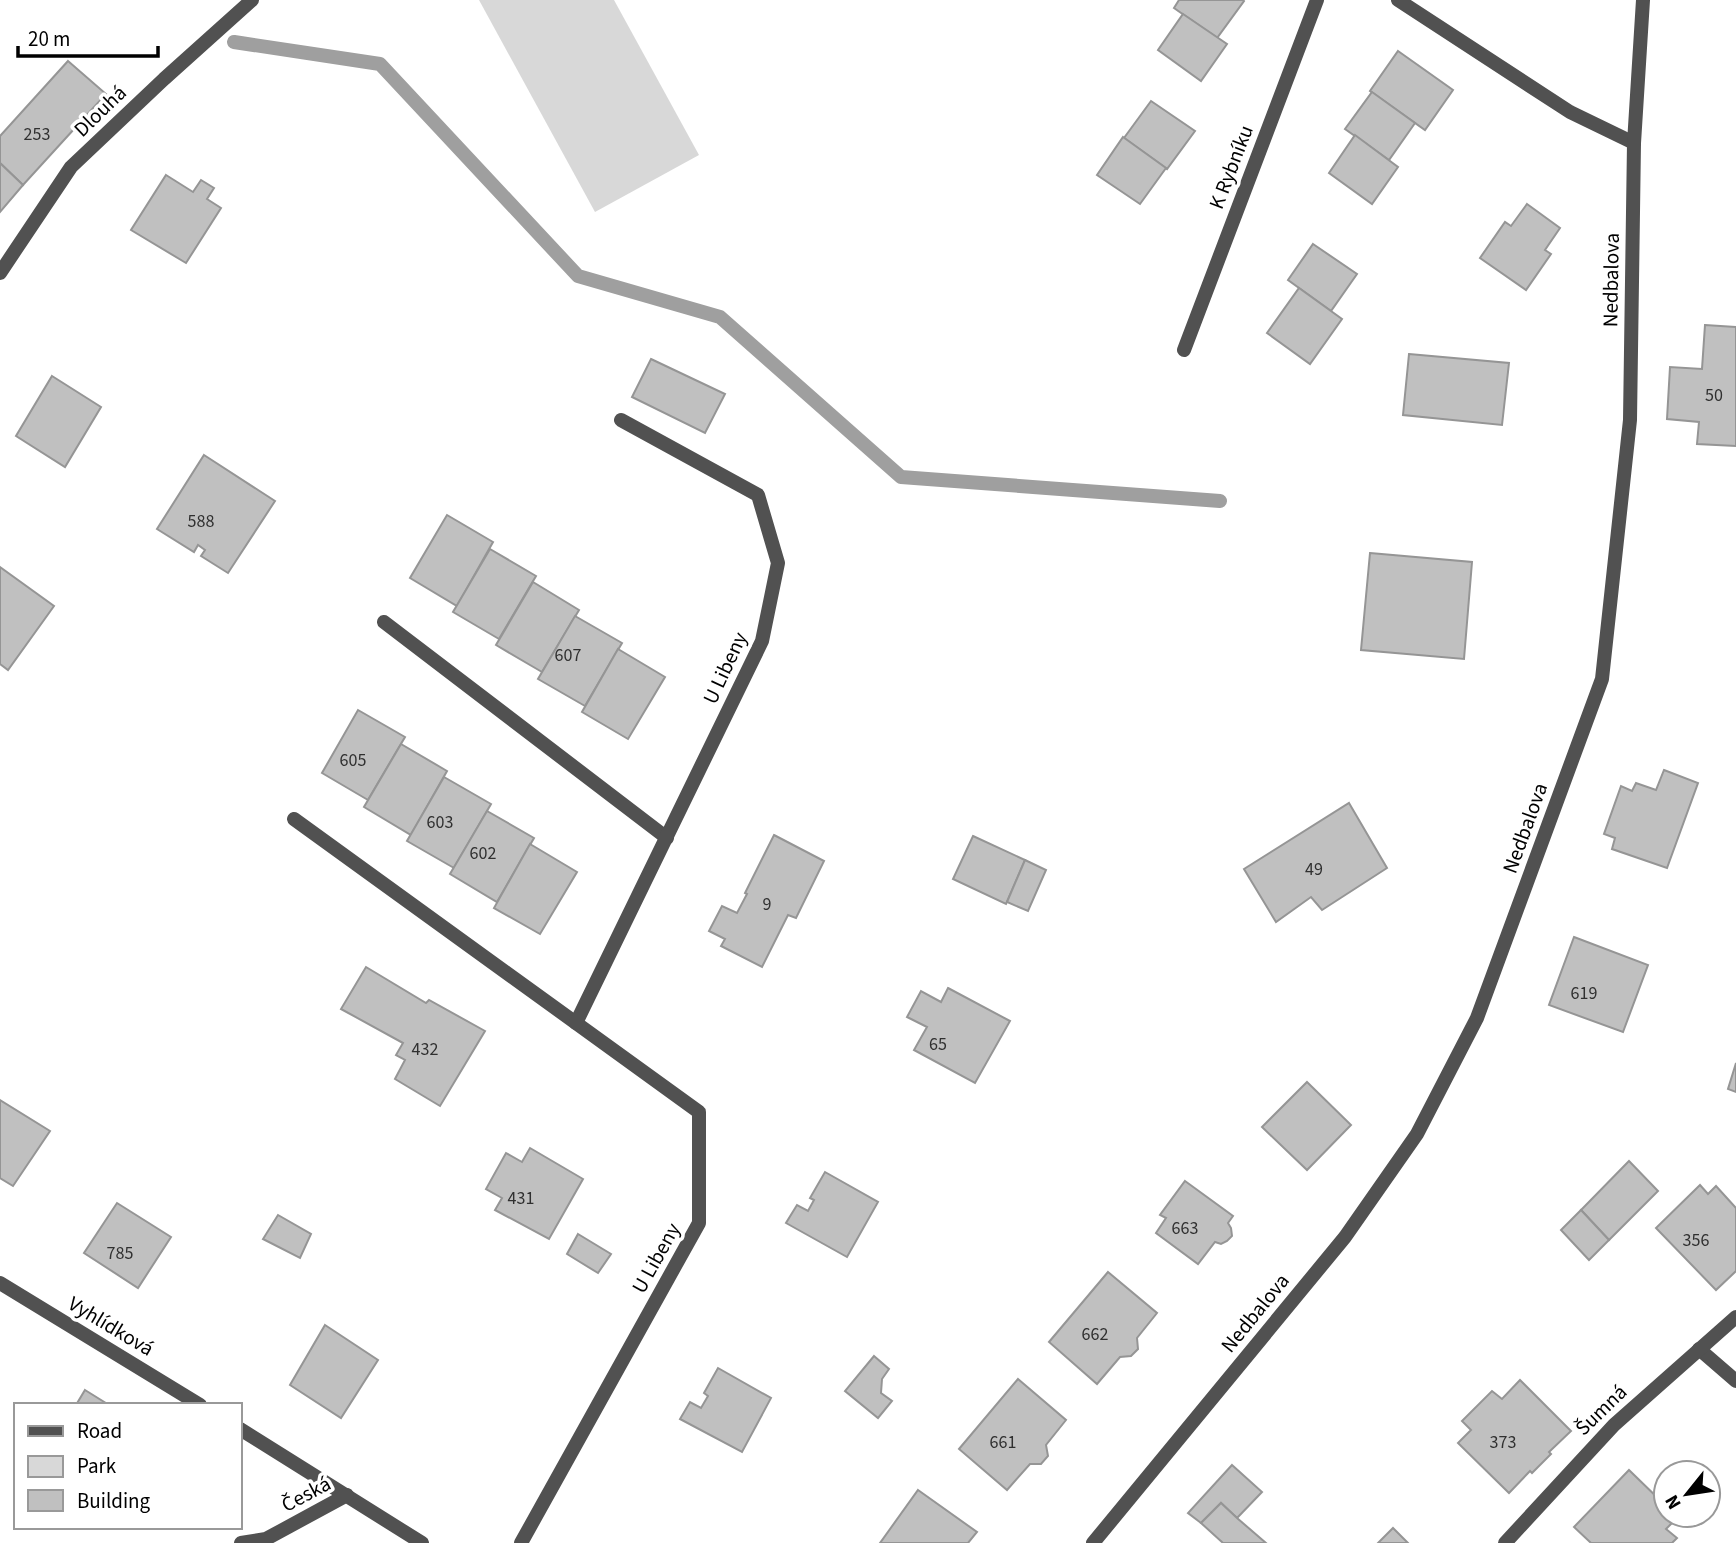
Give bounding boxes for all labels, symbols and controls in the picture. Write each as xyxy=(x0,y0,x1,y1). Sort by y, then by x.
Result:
scale bar xyxy=(18,14,158,58)
text: 20 m xyxy=(28,24,70,54)
street label: Dlouhá xyxy=(67,78,133,144)
street label: K Rybníku xyxy=(1201,121,1261,213)
house number: 253 xyxy=(24,122,50,147)
street label: Nedbalova xyxy=(1595,233,1627,327)
house number: 50 xyxy=(1705,383,1723,408)
house number: 588 xyxy=(188,509,214,534)
street label: U Libeny xyxy=(695,627,755,709)
house number: 607 xyxy=(555,643,581,668)
house number: 605 xyxy=(340,748,366,773)
street label: Nedbalova xyxy=(1495,779,1555,877)
house number: 603 xyxy=(427,810,453,835)
house number: 602 xyxy=(470,841,496,866)
house number: 49 xyxy=(1305,857,1323,882)
house number: 9 xyxy=(763,892,772,917)
house number: 619 xyxy=(1571,981,1597,1006)
house number: 65 xyxy=(929,1032,947,1057)
house number: 432 xyxy=(412,1037,438,1062)
house number: 431 xyxy=(508,1186,534,1211)
house number: 663 xyxy=(1172,1216,1198,1241)
street label: U Libeny xyxy=(624,1217,688,1299)
house number: 356 xyxy=(1683,1228,1709,1253)
house number: 785 xyxy=(107,1241,133,1266)
street label: Nedbalova xyxy=(1214,1267,1296,1359)
street label: Vyhlídková xyxy=(62,1289,160,1363)
house number: 662 xyxy=(1082,1322,1108,1347)
street label: Šumná xyxy=(1568,1378,1634,1442)
legend xyxy=(14,1403,242,1529)
text: Road xyxy=(77,1416,122,1446)
house number: 661 xyxy=(990,1430,1016,1455)
house number: 373 xyxy=(1490,1430,1516,1455)
text: Park xyxy=(77,1451,117,1481)
north arrow xyxy=(1652,1459,1722,1529)
street label: Česká xyxy=(276,1469,336,1519)
text: Building xyxy=(77,1486,151,1516)
text: N xyxy=(1659,1490,1688,1514)

